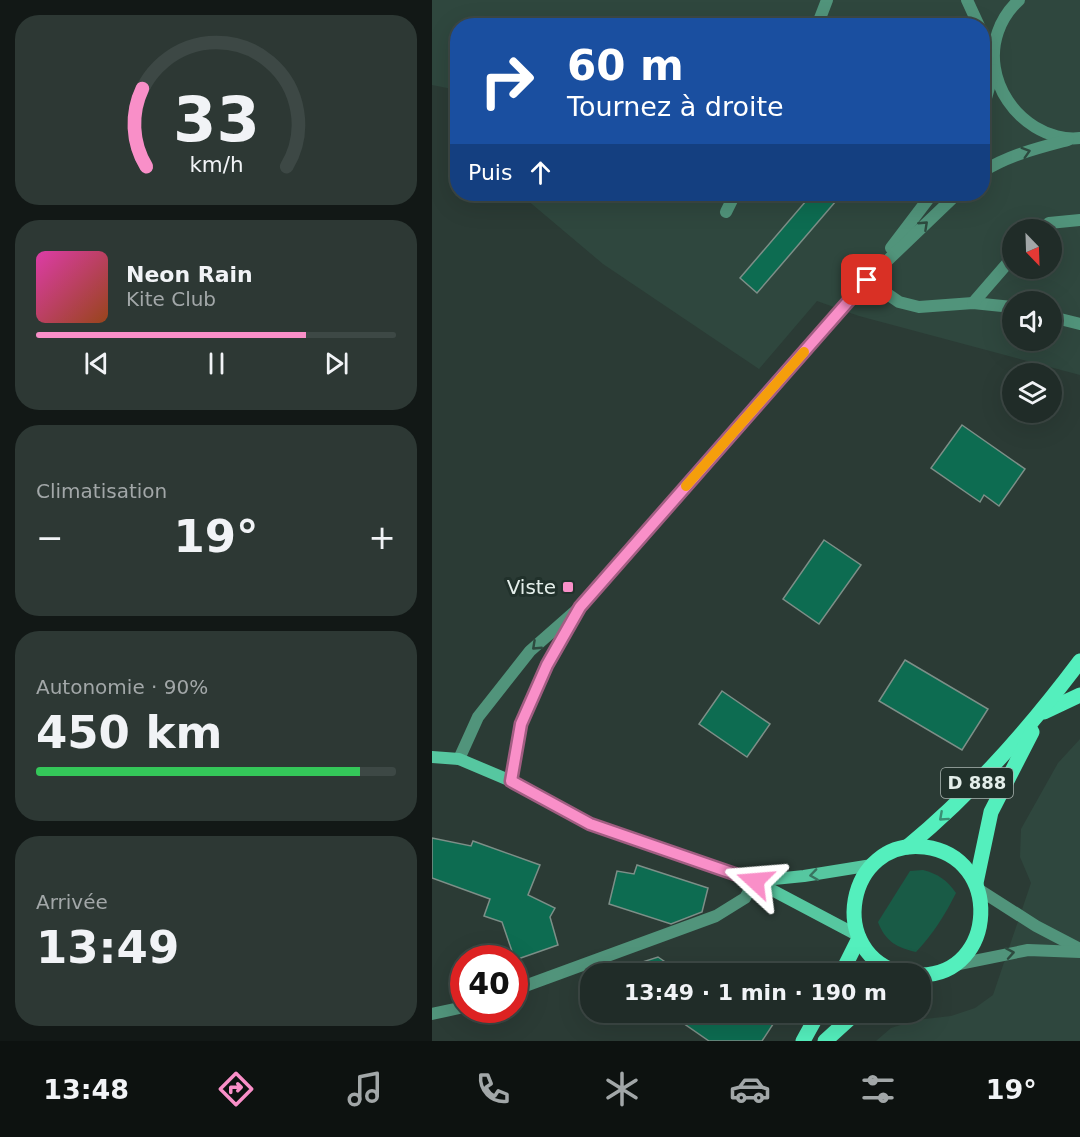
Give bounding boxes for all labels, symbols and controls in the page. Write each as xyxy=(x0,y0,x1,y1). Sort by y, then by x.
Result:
text: 60 m xyxy=(567,41,684,90)
icon: right xyxy=(468,42,546,120)
text: 33 xyxy=(173,83,259,156)
text: Tournez à droite xyxy=(567,91,784,122)
one-way arrow xyxy=(1021,147,1031,159)
text: km/h xyxy=(189,152,243,177)
icon: ahead xyxy=(524,156,557,189)
text: Puis xyxy=(468,160,512,185)
north arrow xyxy=(1002,219,1062,279)
map controls xyxy=(1002,219,1062,423)
one-way arrow xyxy=(917,221,928,232)
pin xyxy=(841,254,892,305)
text: Neon Rain xyxy=(126,262,253,287)
icon: arrive xyxy=(850,263,883,296)
text: Kite Club xyxy=(126,287,216,311)
button: sound xyxy=(1002,291,1062,351)
icon: previous xyxy=(80,347,113,380)
icon: pause xyxy=(200,347,233,380)
icon: next xyxy=(320,347,353,380)
button: layers xyxy=(1002,363,1062,423)
text: Climatisation xyxy=(36,479,167,503)
text: 19° xyxy=(173,510,259,563)
text: − xyxy=(36,518,64,557)
text: + xyxy=(368,518,396,557)
place label: Viste xyxy=(507,575,556,599)
marker: Viste xyxy=(561,580,575,594)
one-way arrow xyxy=(533,639,543,650)
text: Autonomie · 90% xyxy=(36,675,208,699)
text: 450 km xyxy=(36,706,222,759)
road number: D 888 xyxy=(941,768,1013,798)
one-way arrow xyxy=(940,810,950,821)
position arrow xyxy=(723,849,787,913)
one-way arrow xyxy=(810,868,819,880)
text: Arrivée xyxy=(36,890,108,914)
text: 13:49 xyxy=(36,921,179,974)
speed limit sign: 40 xyxy=(450,945,528,1023)
one-way arrow xyxy=(1005,947,1015,960)
text: 13:49 · 1 min · 190 m xyxy=(624,980,887,1005)
icon: directions xyxy=(215,1068,257,1110)
icon: music xyxy=(344,1068,386,1110)
icon: phone xyxy=(472,1068,514,1110)
icon: climate xyxy=(601,1068,643,1110)
icon: car xyxy=(729,1068,771,1110)
icon: filters xyxy=(857,1068,899,1110)
text: 13:48 xyxy=(43,1074,129,1105)
text: 19° xyxy=(986,1074,1037,1105)

